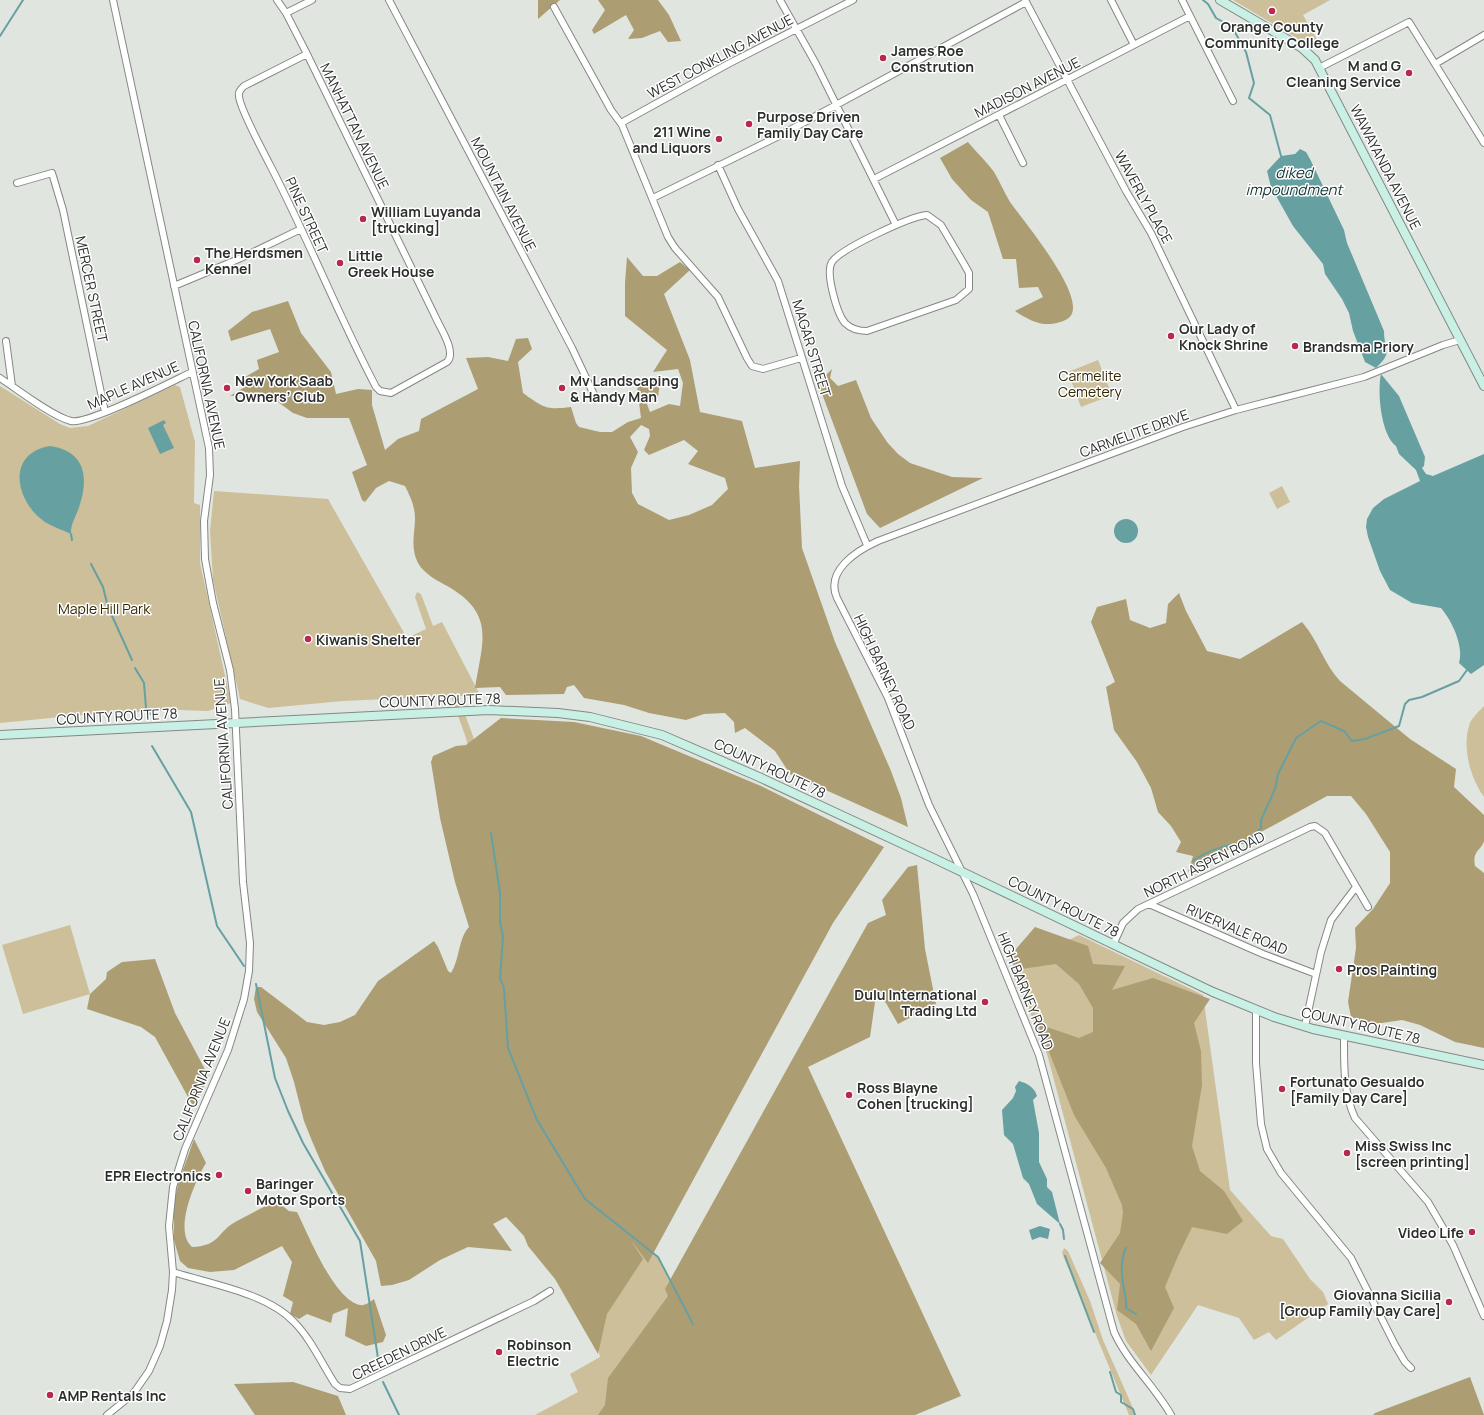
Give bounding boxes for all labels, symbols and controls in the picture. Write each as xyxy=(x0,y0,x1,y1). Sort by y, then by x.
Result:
marker: Orange County Community College xyxy=(1267,6,1277,16)
street label: WEST CONKLING AVENUE xyxy=(644,9,796,103)
place label: Orange County Community College xyxy=(1205,17,1339,52)
place label: James Roe Constrution xyxy=(891,41,974,76)
street label: MADISON AVENUE xyxy=(971,52,1083,122)
marker: James Roe Constrution xyxy=(878,53,888,63)
place label: M and G Cleaning Service xyxy=(1286,56,1401,91)
street label: MANHATTAN AVENUE xyxy=(316,60,394,192)
marker: M and G Cleaning Service xyxy=(1404,68,1414,78)
street label: WAWAYANDA AVENUE xyxy=(1346,101,1426,233)
place label: Purpose Driven Family Day Care xyxy=(757,107,864,142)
marker: Purpose Driven Family Day Care xyxy=(744,119,754,129)
place label: 211 Wine and Liquors xyxy=(633,122,711,157)
street label: MOUNTAIN AVENUE xyxy=(467,134,541,254)
marker: 211 Wine and Liquors xyxy=(714,134,724,144)
street label: WAVERLY PLACE xyxy=(1111,147,1177,247)
water label: diked impoundment xyxy=(1246,162,1344,200)
street label: PINE STREET xyxy=(281,174,333,257)
place label: William Luyanda [trucking] xyxy=(371,202,481,237)
marker: William Luyanda [trucking] xyxy=(358,214,368,224)
street label: MERCER STREET xyxy=(71,234,113,345)
place label: The Herdsmen Kennel xyxy=(205,243,303,278)
place label: Little Greek House xyxy=(348,246,434,281)
marker: The Herdsmen Kennel xyxy=(192,255,202,265)
marker: Little Greek House xyxy=(335,258,345,268)
street label: MAGAR STREET xyxy=(788,297,836,399)
street label: CALIFORNIA AVENUE xyxy=(184,319,230,451)
place label: Our Lady of Knock Shrine xyxy=(1179,319,1268,354)
marker: Our Lady of Knock Shrine xyxy=(1166,331,1176,341)
place label: Brandsma Priory xyxy=(1303,337,1414,356)
marker: Brandsma Priory xyxy=(1290,341,1300,351)
street label: MAPLE AVENUE xyxy=(84,356,182,414)
park label: Carmelite Cemetery xyxy=(1058,366,1123,401)
place label: New York Saab Owners’ Club xyxy=(235,371,334,406)
place label: Mv Landscaping & Handy Man xyxy=(570,371,679,406)
marker: New York Saab Owners’ Club xyxy=(222,383,232,393)
marker: Mv Landscaping & Handy Man xyxy=(557,383,567,393)
street label: CARMELITE DRIVE xyxy=(1077,404,1191,462)
park label: Maple Hill Park xyxy=(58,599,151,618)
street label: HIGH BARNEY ROAD xyxy=(850,611,920,733)
place label: Kiwanis Shelter xyxy=(316,630,421,649)
marker: Kiwanis Shelter xyxy=(303,634,313,644)
street label: CALIFORNIA AVENUE xyxy=(209,678,237,810)
street label: COUNTY ROUTE 78 xyxy=(379,688,501,712)
street label: COUNTY ROUTE 78 xyxy=(56,703,178,729)
street label: COUNTY ROUTE 78 xyxy=(711,734,829,802)
street label: NORTH ASPEN ROAD xyxy=(1140,826,1268,902)
street label: COUNTY ROUTE 78 xyxy=(1005,871,1123,941)
street label: RIVERVALE ROAD xyxy=(1183,899,1291,959)
street label: HIGH BARNEY ROAD xyxy=(994,929,1058,1053)
place label: Pros Painting xyxy=(1347,960,1437,979)
marker: Pros Painting xyxy=(1334,964,1344,974)
place label: Dulu International Trading Ltd xyxy=(854,985,977,1020)
marker: Dulu International Trading Ltd xyxy=(980,997,990,1007)
street label: COUNTY ROUTE 78 xyxy=(1300,1002,1422,1048)
street label: CALIFORNIA AVENUE xyxy=(168,1015,234,1143)
place label: Fortunato Gesualdo [Family Day Care] xyxy=(1290,1072,1425,1107)
place label: Ross Blayne Cohen [trucking] xyxy=(857,1078,974,1113)
marker: Fortunato Gesualdo [Family Day Care] xyxy=(1277,1084,1287,1094)
marker: Ross Blayne Cohen [trucking] xyxy=(844,1090,854,1100)
place label: Miss Swiss Inc [screen printing] xyxy=(1355,1136,1470,1171)
marker: Miss Swiss Inc [screen printing] xyxy=(1342,1148,1352,1158)
place label: EPR Electronics xyxy=(105,1166,211,1185)
marker: EPR Electronics xyxy=(214,1170,224,1180)
place label: Baringer Motor Sports xyxy=(256,1174,345,1209)
marker: Baringer Motor Sports xyxy=(243,1186,253,1196)
place label: Video Life xyxy=(1398,1223,1464,1242)
marker: Video Life xyxy=(1467,1227,1477,1237)
place label: Giovanna Sicilia [Group Family Day Care] xyxy=(1279,1285,1441,1320)
marker: Giovanna Sicilia [Group Family Day Care] xyxy=(1444,1297,1454,1307)
street label: CREEDEN DRIVE xyxy=(349,1322,449,1384)
place label: Robinson Electric xyxy=(507,1335,571,1370)
marker: Robinson Electric xyxy=(494,1347,504,1357)
place label: AMP Rentals Inc xyxy=(58,1386,166,1405)
marker: AMP Rentals Inc xyxy=(45,1390,55,1400)

